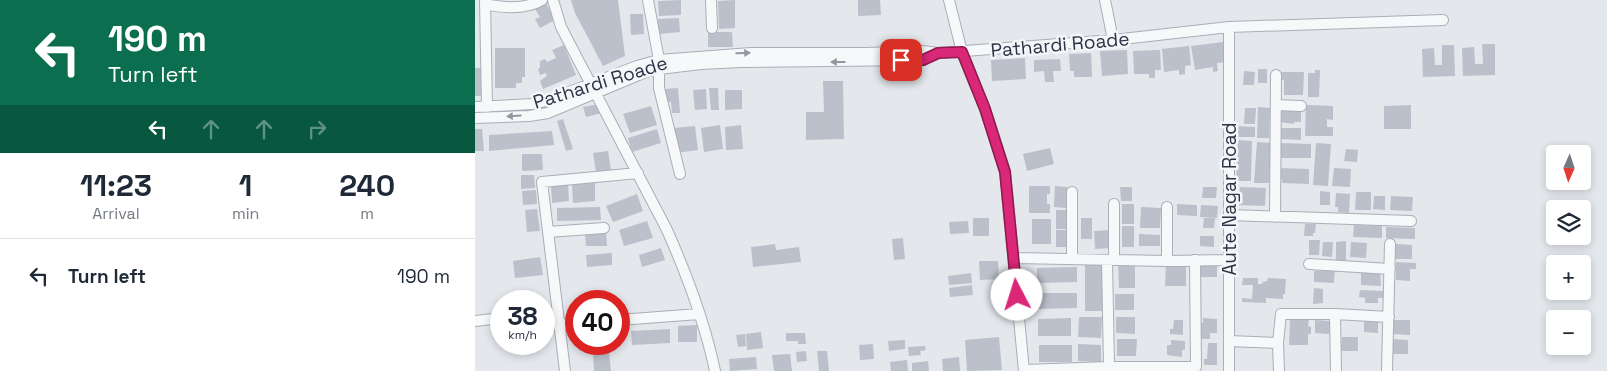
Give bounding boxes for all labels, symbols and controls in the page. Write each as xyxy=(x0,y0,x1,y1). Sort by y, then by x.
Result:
text: 190 m xyxy=(108,17,207,61)
icon: left xyxy=(25,20,90,85)
street label: Pathardi Roade xyxy=(990,26,1131,63)
pin xyxy=(880,39,922,81)
icon: arrive xyxy=(887,46,915,74)
one-way arrow xyxy=(735,49,751,57)
street label: Pathardi Roade xyxy=(530,50,670,115)
one-way arrow xyxy=(830,58,846,66)
text: Turn left xyxy=(108,60,198,88)
one-way arrow xyxy=(506,113,522,121)
icon: left xyxy=(144,115,172,143)
icon: ahead xyxy=(197,115,225,143)
icon: ahead xyxy=(250,115,278,143)
icon: right xyxy=(303,115,331,143)
street label: Aute Nagar Road xyxy=(1217,122,1242,276)
north arrow xyxy=(1546,145,1591,190)
map controls xyxy=(1546,145,1591,355)
text: 11:23 xyxy=(80,166,152,205)
text: 1 xyxy=(239,166,252,205)
text: 240 xyxy=(339,166,395,205)
button: layers xyxy=(1546,200,1591,245)
text: Arrival xyxy=(92,203,140,224)
text: min xyxy=(232,203,259,224)
text: m xyxy=(360,203,374,224)
button: + xyxy=(1546,255,1591,300)
icon: left xyxy=(25,262,53,290)
text: Turn left xyxy=(68,264,146,289)
text: 190 m xyxy=(397,264,450,289)
position arrow xyxy=(990,268,1042,320)
speed limit sign: 40 xyxy=(565,290,630,355)
text: 38 xyxy=(507,300,538,332)
button: − xyxy=(1546,310,1591,355)
text: km/h xyxy=(508,327,537,343)

